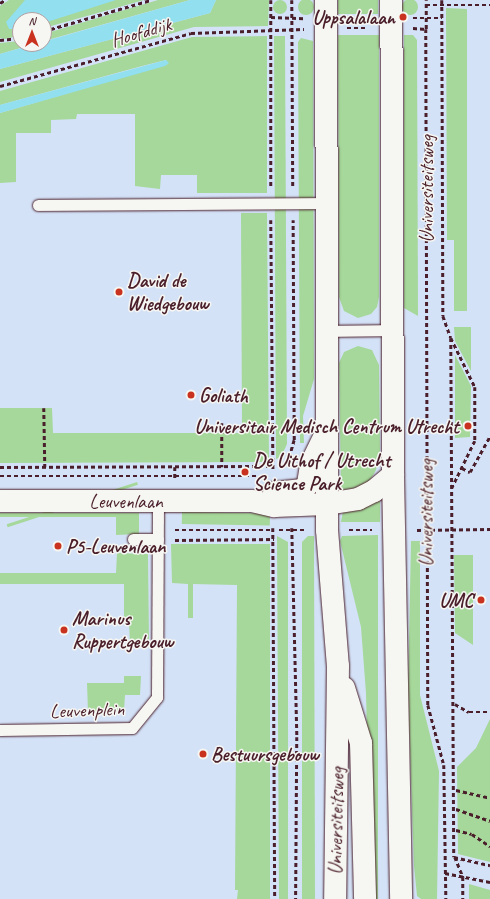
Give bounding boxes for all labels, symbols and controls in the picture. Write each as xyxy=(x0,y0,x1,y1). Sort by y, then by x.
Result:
place label: Uppsalalaan xyxy=(312,5,395,29)
north arrow xyxy=(12,12,52,52)
street label: Hoofddijk xyxy=(108,12,174,52)
marker: Uppsalalaan xyxy=(398,12,408,22)
text: N xyxy=(29,14,35,28)
street label: Universiteitsweg xyxy=(414,135,438,243)
place label: David de Wiedgebouw xyxy=(127,268,208,315)
marker: David de Wiedgebouw xyxy=(114,287,124,297)
place label: Goliath xyxy=(199,383,248,407)
marker: Goliath xyxy=(186,390,196,400)
place label: Universitair Medisch Centrum Utrecht xyxy=(193,414,459,438)
marker: Universitair Medisch Centrum Utrecht xyxy=(462,420,474,432)
place label: De Uithof / Utrecht Science Park xyxy=(253,448,391,495)
street label: Universiteitsweg xyxy=(414,459,438,567)
marker: De Uithof / Utrecht Science Park xyxy=(240,467,250,477)
street label: Leuvenlaan xyxy=(89,489,163,513)
place label: P5-Leuvenlaan xyxy=(66,534,165,558)
marker: P5-Leuvenlaan xyxy=(53,541,63,551)
place label: UMC xyxy=(439,588,473,612)
marker: UMC xyxy=(476,595,486,605)
place label: Marinus Ruppertgebouw xyxy=(72,606,173,653)
marker: Marinus Ruppertgebouw xyxy=(59,625,69,635)
street label: Leuvenplein xyxy=(49,697,125,723)
place label: Bestuursgebouw xyxy=(211,742,319,766)
marker: Bestuursgebouw xyxy=(198,749,208,759)
street label: Universiteitsweg xyxy=(323,767,349,875)

